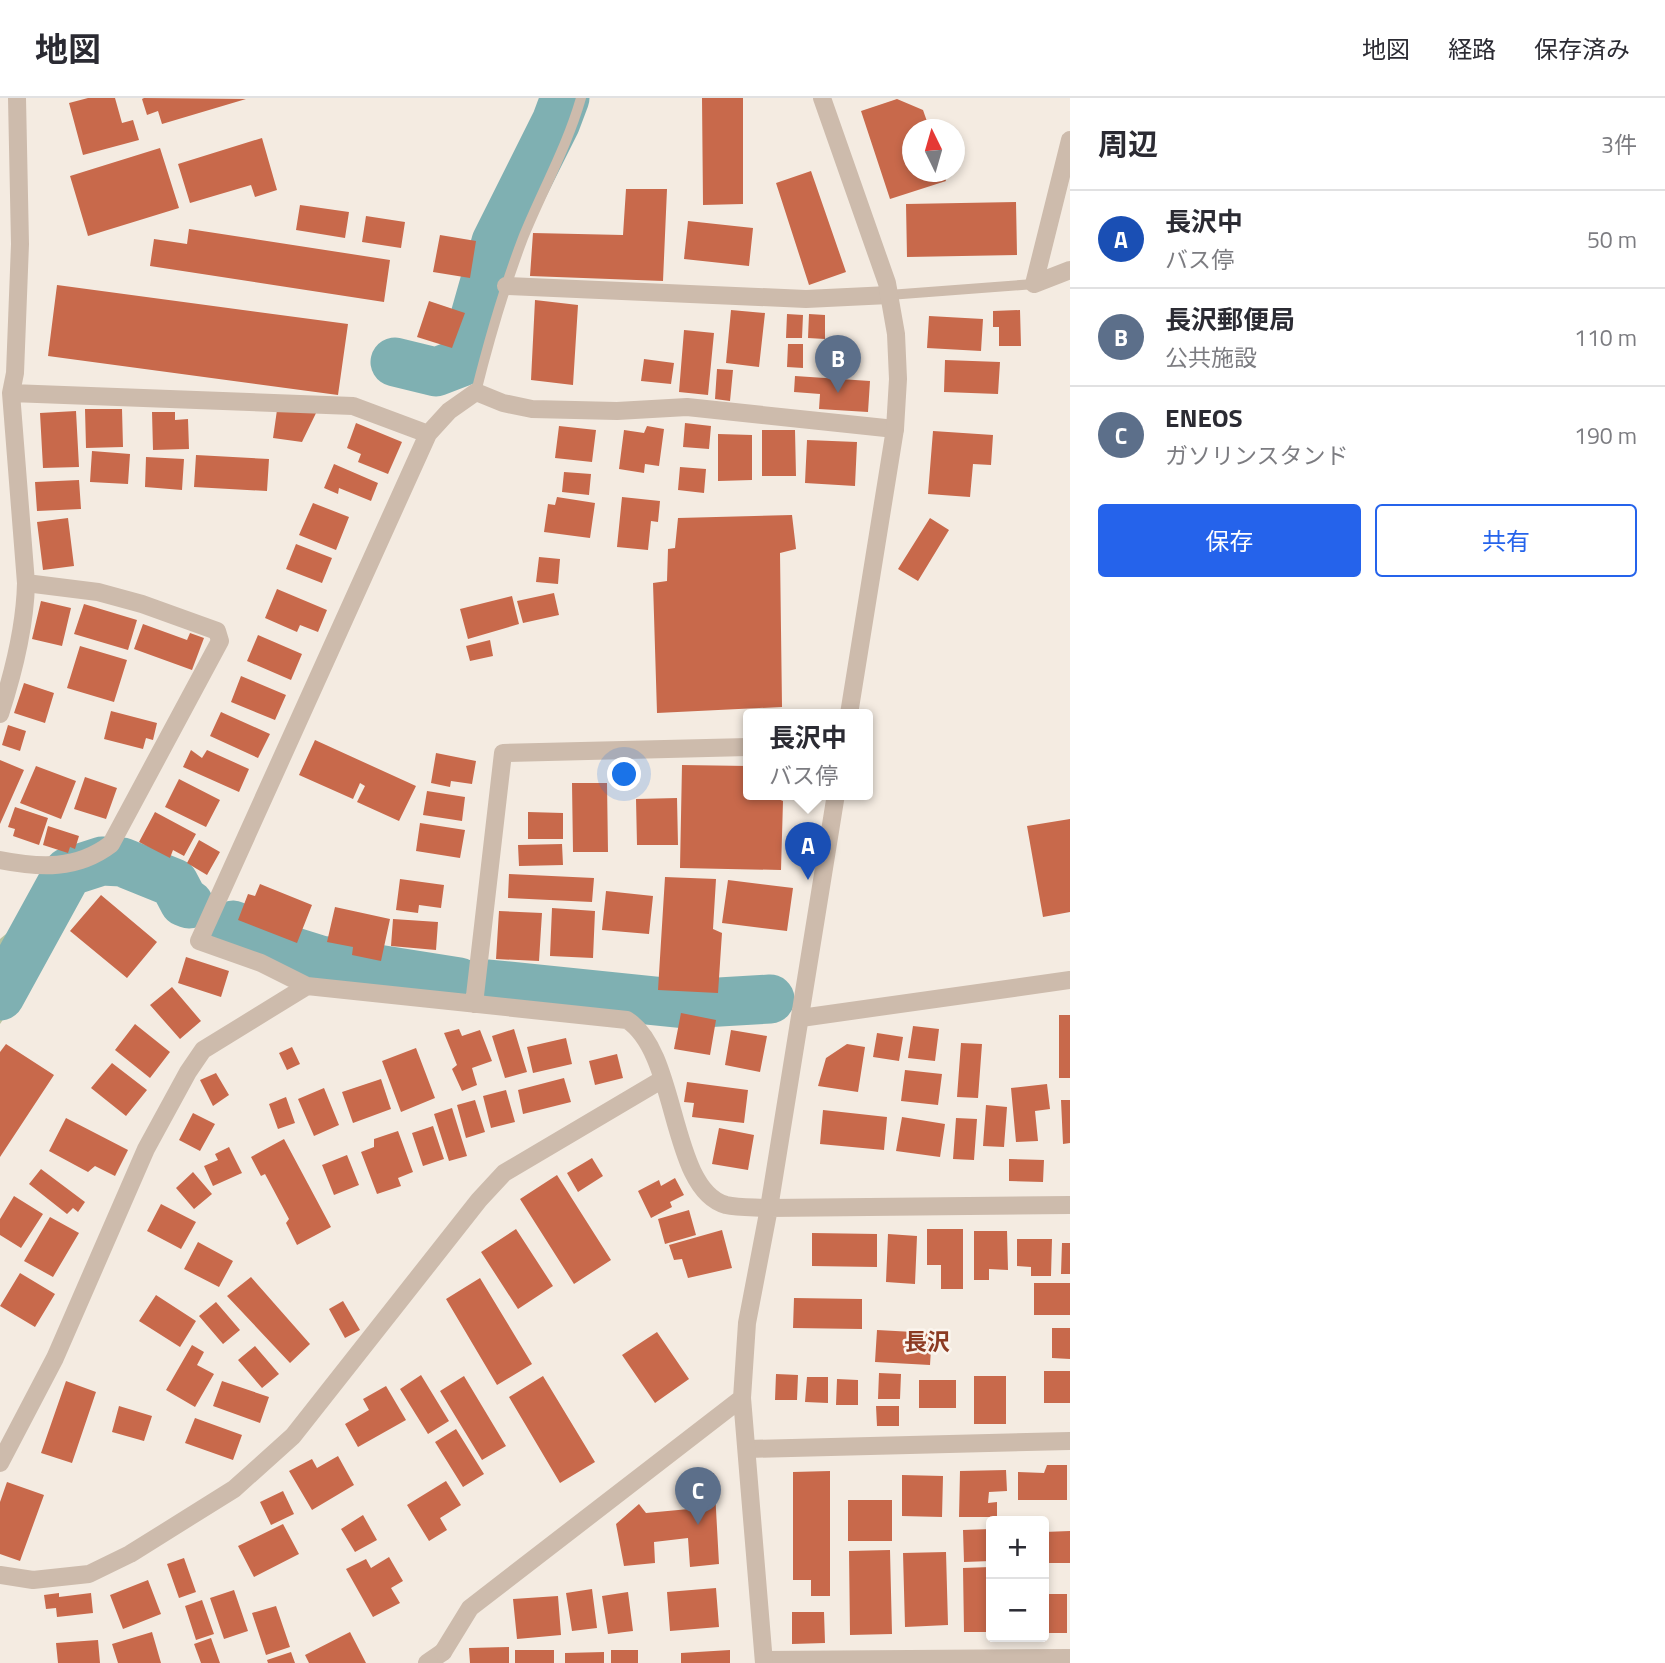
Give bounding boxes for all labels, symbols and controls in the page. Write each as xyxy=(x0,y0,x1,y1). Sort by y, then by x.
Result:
text: 地図 xyxy=(35,24,101,74)
text: 地図 xyxy=(1362,31,1410,67)
text: 経路 xyxy=(1448,31,1496,67)
text: 保存済み xyxy=(1534,31,1630,67)
north arrow xyxy=(902,119,965,182)
text: 周辺 xyxy=(1098,121,1158,167)
text: 3件 xyxy=(1601,127,1637,162)
text: 長沢中 xyxy=(1165,202,1243,241)
text: A xyxy=(1114,222,1128,257)
text: 50 m xyxy=(1587,222,1637,257)
text: バス停 xyxy=(1165,242,1234,277)
text: 長沢郵便局 xyxy=(1165,300,1295,339)
text: B xyxy=(1114,320,1128,355)
text: 110 m xyxy=(1574,320,1637,355)
pin: B xyxy=(815,335,861,393)
text: 公共施設 xyxy=(1165,340,1257,375)
text: ENEOS xyxy=(1165,398,1243,437)
text: C xyxy=(1115,418,1127,453)
text: 190 m xyxy=(1574,418,1637,453)
text: ガソリンスタンド xyxy=(1165,438,1349,473)
button: 保存 xyxy=(1098,504,1361,577)
button: 共有 xyxy=(1375,504,1637,577)
popup xyxy=(743,709,873,800)
text: 長沢中 xyxy=(769,718,847,757)
your location xyxy=(607,757,641,791)
text: バス停 xyxy=(769,758,838,793)
pin: A xyxy=(785,822,831,880)
district label: 長沢 xyxy=(904,1324,950,1359)
pin: C xyxy=(675,1467,721,1525)
map controls xyxy=(986,1516,1049,1642)
button: + xyxy=(986,1516,1049,1579)
button: − xyxy=(986,1579,1049,1642)

